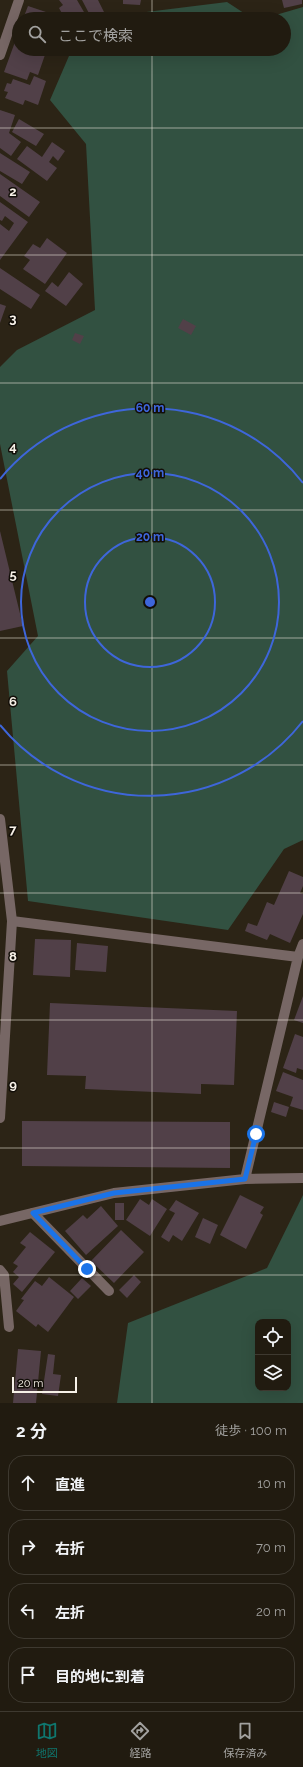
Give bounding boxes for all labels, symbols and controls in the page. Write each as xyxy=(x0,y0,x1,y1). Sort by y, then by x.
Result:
search box xyxy=(12,12,291,56)
icon: search xyxy=(26,23,48,45)
text: ここで検索 xyxy=(58,27,133,45)
text: 2 xyxy=(9,184,17,199)
text: 3 xyxy=(9,311,17,326)
text: 60 m xyxy=(136,401,164,415)
text: 4 xyxy=(9,439,17,454)
text: 40 m xyxy=(136,466,164,480)
text: 20 m xyxy=(136,530,164,544)
text: 5 xyxy=(9,567,17,582)
centre of rings xyxy=(143,595,157,609)
text: 6 xyxy=(9,694,17,709)
text: 7 xyxy=(9,822,17,837)
text: 8 xyxy=(9,949,17,964)
text: 9 xyxy=(9,1077,17,1092)
route start xyxy=(247,1125,265,1143)
route end xyxy=(78,1260,96,1278)
map controls xyxy=(255,1319,291,1391)
button: locate xyxy=(255,1319,291,1355)
button: layers xyxy=(255,1355,291,1391)
scale bar xyxy=(12,1375,77,1394)
text: 20 m xyxy=(18,1377,43,1390)
text: 2 分 xyxy=(16,1421,47,1441)
text: 徒歩 · 100 m xyxy=(215,1423,287,1438)
icon: ahead xyxy=(17,1472,39,1494)
text: 直進 xyxy=(55,1476,85,1494)
text: 10 m xyxy=(257,1476,286,1491)
icon: right xyxy=(17,1536,39,1558)
text: 右折 xyxy=(55,1540,85,1558)
text: 70 m xyxy=(256,1540,286,1555)
icon: left xyxy=(17,1600,39,1622)
text: 左折 xyxy=(55,1604,85,1622)
text: 20 m xyxy=(256,1604,286,1619)
icon: arrive xyxy=(17,1664,39,1686)
text: 目的地に到着 xyxy=(55,1668,145,1686)
tab: 地図 xyxy=(36,1720,58,1760)
tab: 経路 xyxy=(129,1720,151,1760)
tab: 保存済み xyxy=(223,1720,267,1760)

